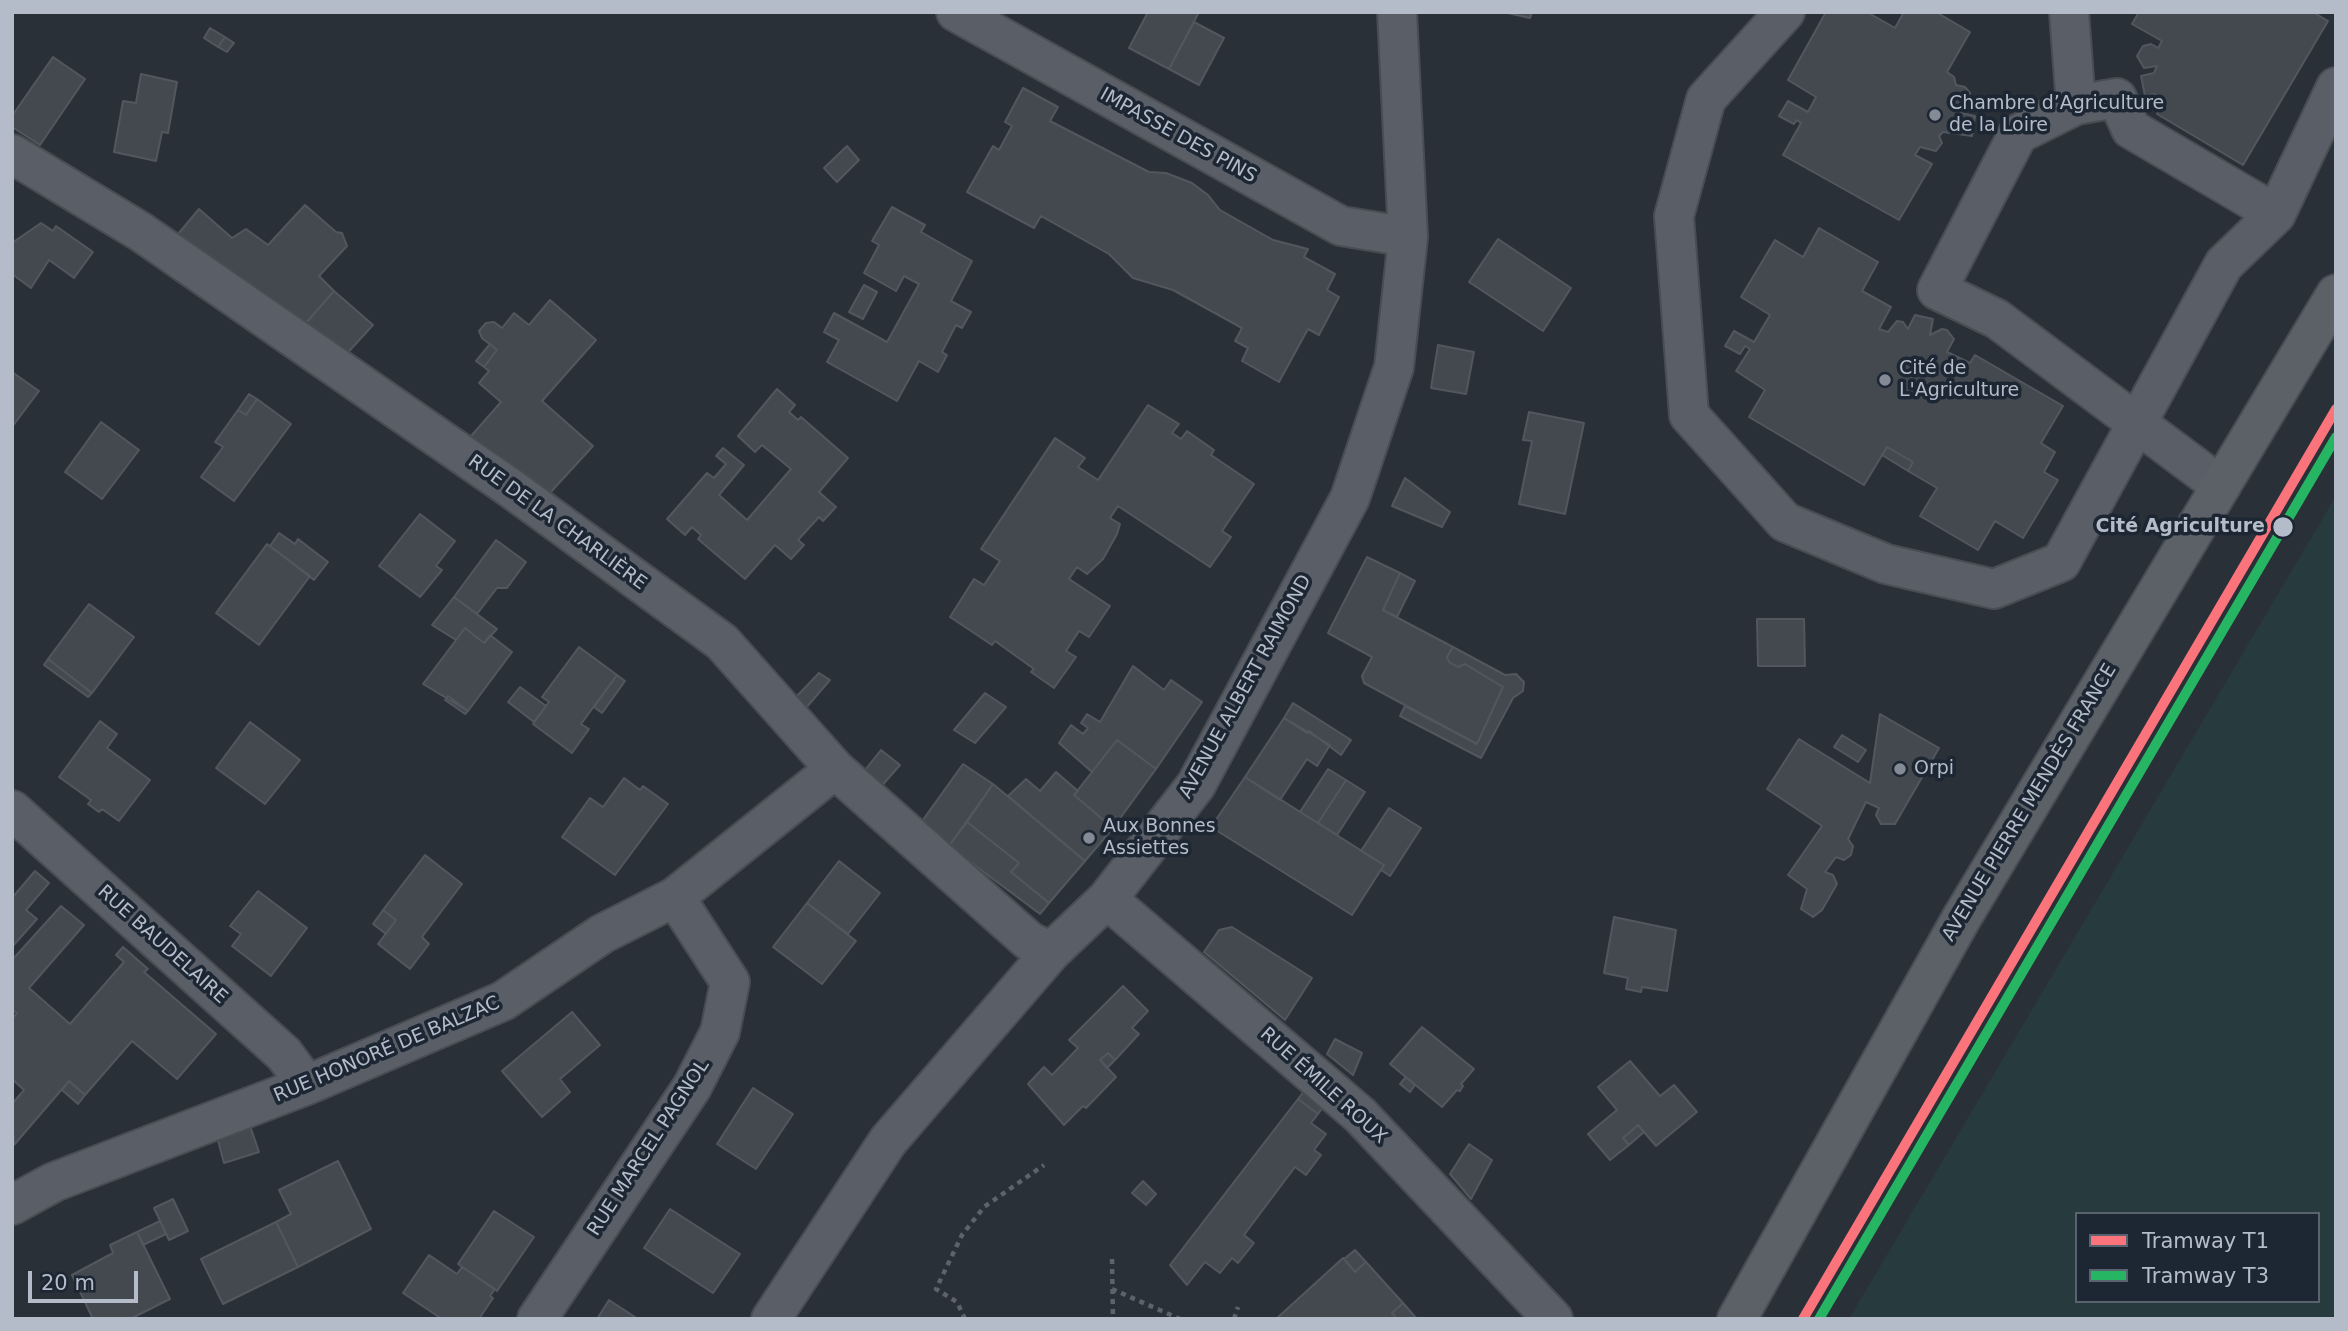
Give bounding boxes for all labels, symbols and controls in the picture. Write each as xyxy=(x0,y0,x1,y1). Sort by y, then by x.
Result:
street label: IMPASSE DES PINS xyxy=(1096,83,1260,189)
place label: Chambre d’Agriculture de la Loire xyxy=(1949,93,2164,137)
marker: Chambre d’Agriculture de la Loire xyxy=(1927,107,1943,123)
place label: Cité de L'Agriculture xyxy=(1899,358,2019,402)
marker: Cité de L'Agriculture xyxy=(1877,372,1893,388)
street label: RUE DE LA CHARLIÈRE xyxy=(463,451,651,595)
marker: Cité Agriculture xyxy=(2271,515,2295,539)
place label: Cité Agriculture xyxy=(2096,516,2265,538)
street label: AVENUE ALBERT RAIMOND xyxy=(1175,571,1317,803)
street label: AVENUE PIERRE MENDÈS FRANCE xyxy=(1938,660,2122,946)
place label: Orpi xyxy=(1914,758,1954,780)
marker: Orpi xyxy=(1892,761,1908,777)
place label: Aux Bonnes Assiettes xyxy=(1103,816,1216,860)
marker: Aux Bonnes Assiettes xyxy=(1081,830,1097,846)
street label: RUE BAUDELAIRE xyxy=(92,881,232,1009)
street label: RUE HONORÉ DE BALZAC xyxy=(271,992,503,1108)
street label: RUE ÉMILE ROUX xyxy=(1255,1023,1391,1149)
street label: RUE MARCEL PAGNOL xyxy=(583,1055,715,1241)
legend xyxy=(2075,1212,2320,1303)
text: Tramway T1 xyxy=(2142,1229,2269,1253)
scale bar xyxy=(32,1258,142,1302)
text: Tramway T3 xyxy=(2142,1264,2269,1288)
text: 20 m xyxy=(41,1271,95,1295)

